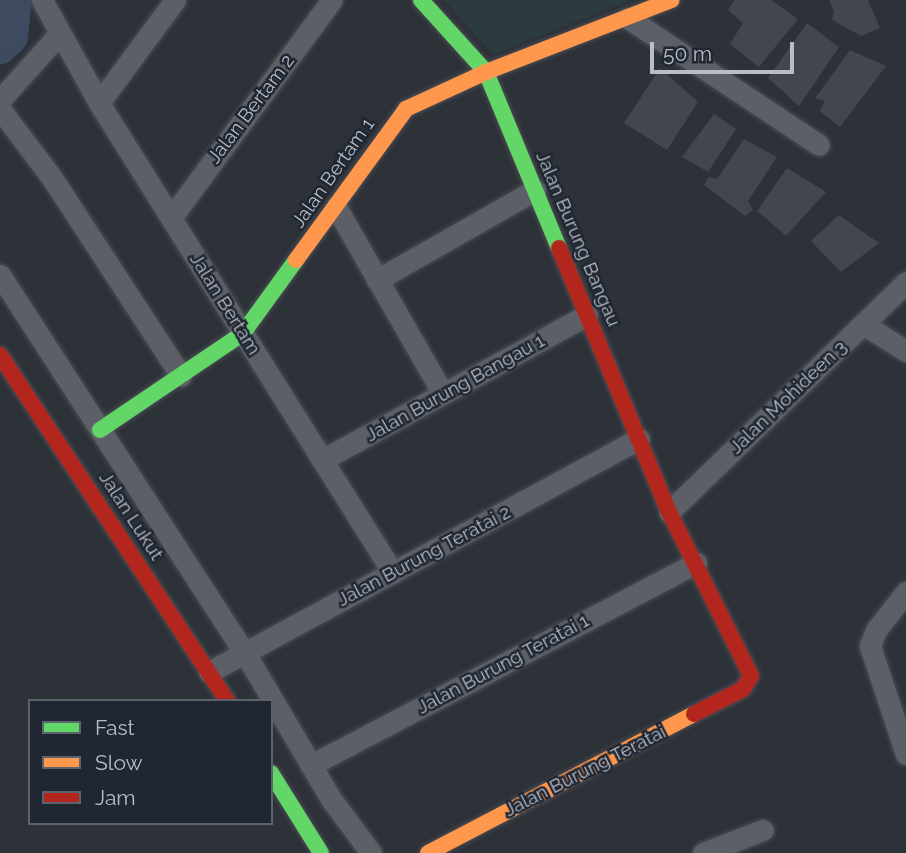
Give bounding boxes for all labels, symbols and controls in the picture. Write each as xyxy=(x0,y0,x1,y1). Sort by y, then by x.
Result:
scale bar xyxy=(654,28,797,72)
text: 50 m xyxy=(663,41,712,66)
street label: Jalan Bertam 2 xyxy=(203,50,299,168)
street label: Jalan Bertam 1 xyxy=(287,114,379,232)
street label: Jalan Burung Bangau xyxy=(531,148,625,330)
street label: Jalan Bertam xyxy=(185,249,265,359)
street label: Jalan Burung Bangau 1 xyxy=(362,329,548,447)
street label: Jalan Mohideen 3 xyxy=(725,335,851,459)
street label: Jalan Lukut xyxy=(94,468,168,564)
street label: Jalan Burung Teratai 2 xyxy=(333,501,515,611)
street label: Jalan Burung Teratai 1 xyxy=(413,609,593,719)
legend xyxy=(28,699,273,825)
text: Fast xyxy=(95,715,135,740)
street label: Jalan Burung Teratai xyxy=(500,720,670,822)
text: Slow xyxy=(95,750,143,775)
text: Jam xyxy=(95,785,136,810)

